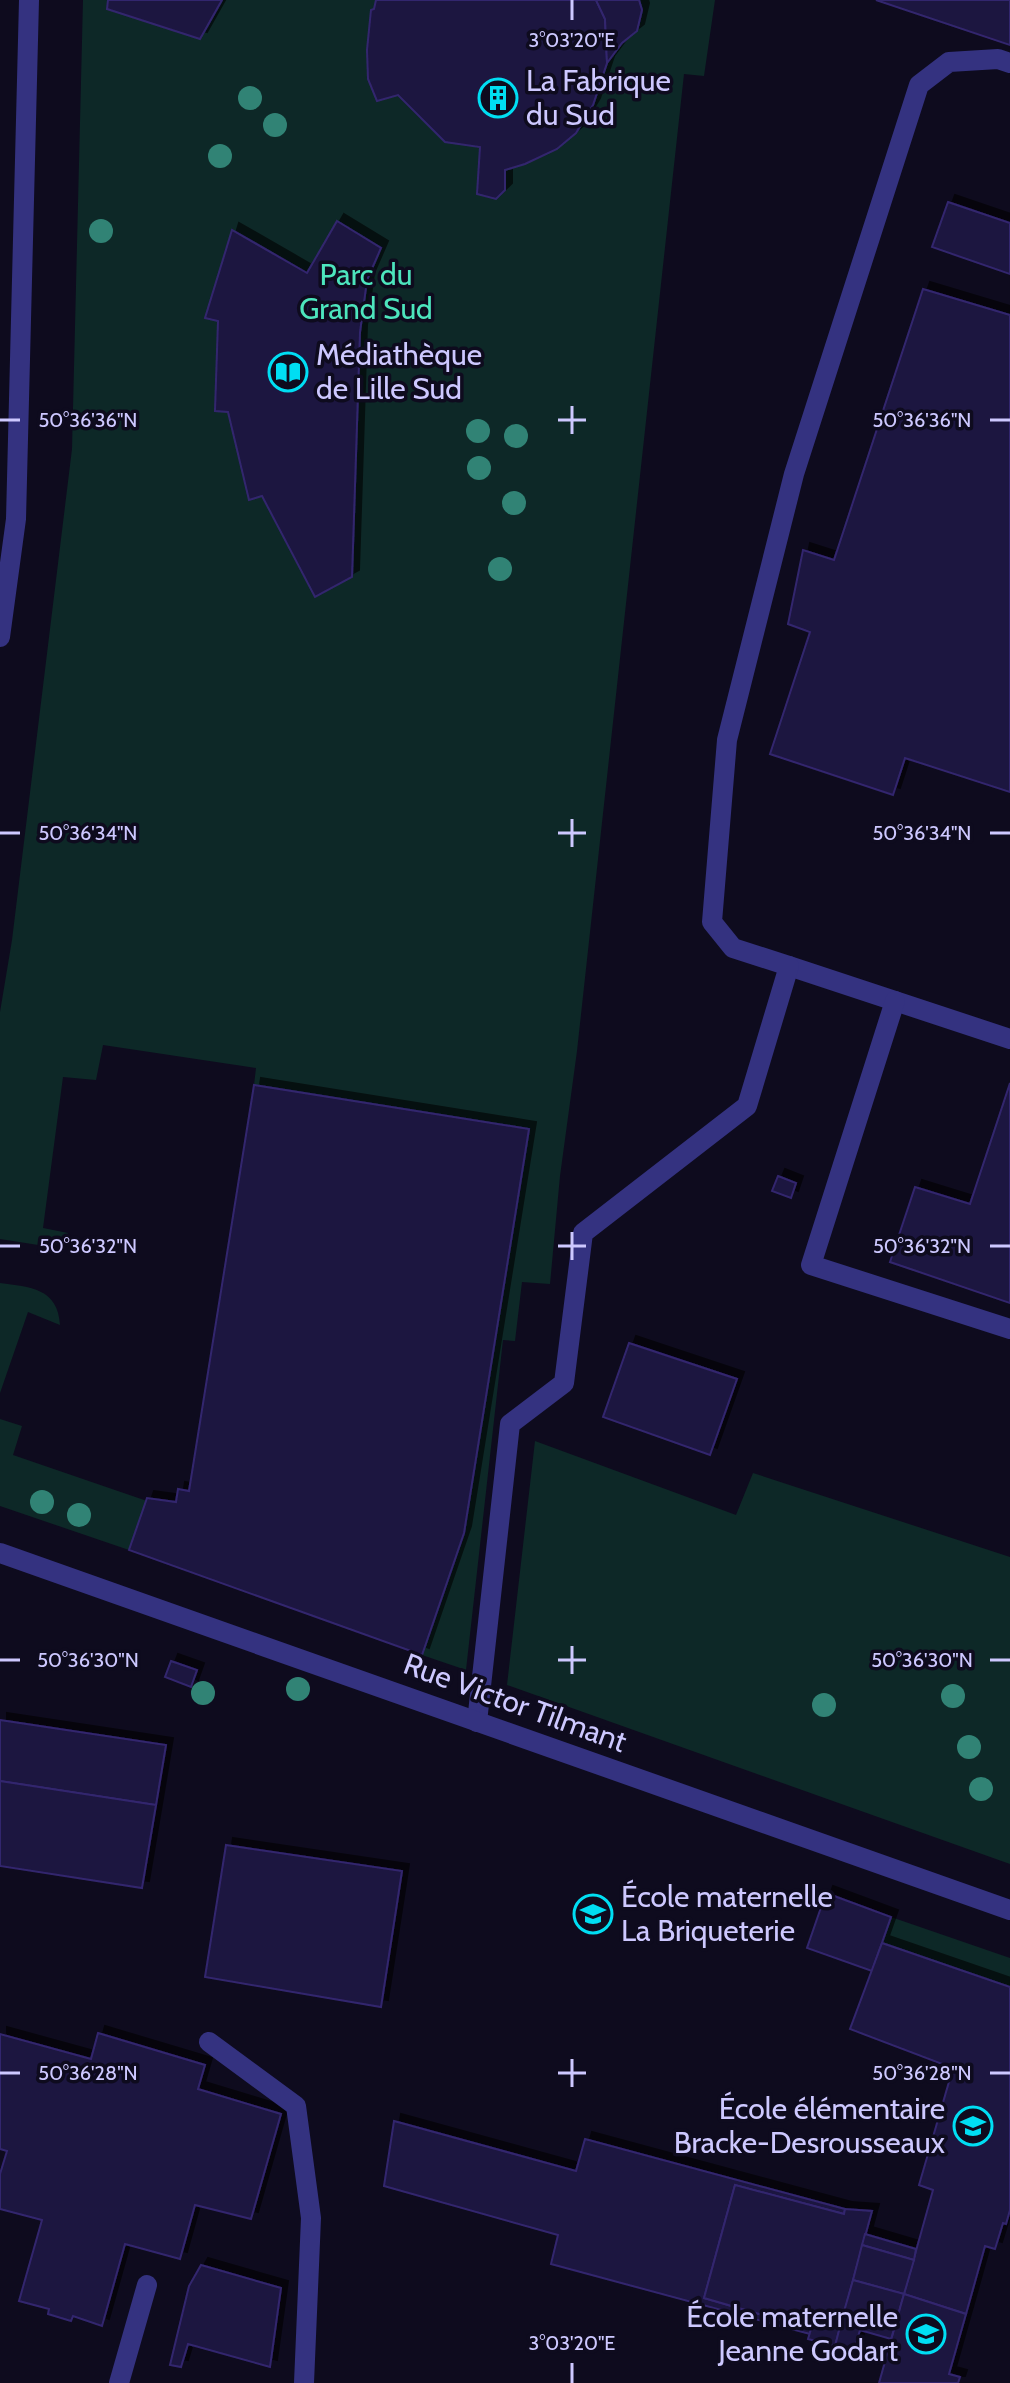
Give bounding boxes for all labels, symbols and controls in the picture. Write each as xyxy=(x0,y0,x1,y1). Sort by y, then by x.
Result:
text: 3°03'20"E xyxy=(529,28,615,52)
place label: La Fabrique du Sud xyxy=(526,62,671,133)
building icon: La Fabrique du Sud xyxy=(477,77,519,119)
park label: Parc du Grand Sud xyxy=(299,256,433,327)
place label: Médiathèque de Lille Sud xyxy=(316,336,482,407)
library icon: Médiathèque de Lille Sud xyxy=(267,351,309,393)
text: 50°36'36"N xyxy=(39,408,137,432)
text: 50°36'36"N xyxy=(873,408,971,432)
text: 50°36'34"N xyxy=(39,821,137,845)
text: 50°36'34"N xyxy=(873,821,971,845)
text: 50°36'32"N xyxy=(39,1234,137,1258)
text: 50°36'32"N xyxy=(873,1234,971,1258)
street label: Rue Victor Tilmant xyxy=(399,1645,632,1760)
text: 50°36'30"N xyxy=(37,1648,139,1672)
text: 50°36'30"N xyxy=(871,1648,973,1672)
place label: École maternelle La Briqueterie xyxy=(621,1878,833,1949)
school or university icon: École maternelle La Briqueterie xyxy=(572,1893,614,1935)
text: 50°36'28"N xyxy=(38,2061,138,2085)
text: 50°36'28"N xyxy=(872,2061,972,2085)
place label: École élémentaire Bracke-Desrousseaux xyxy=(674,2090,945,2161)
school or university icon: École élémentaire Bracke-Desrousseaux xyxy=(952,2105,994,2147)
place label: École maternelle Jeanne Godart xyxy=(686,2298,898,2369)
school or university icon: École maternelle Jeanne Godart xyxy=(905,2313,947,2355)
text: 3°03'20"E xyxy=(529,2331,615,2355)

